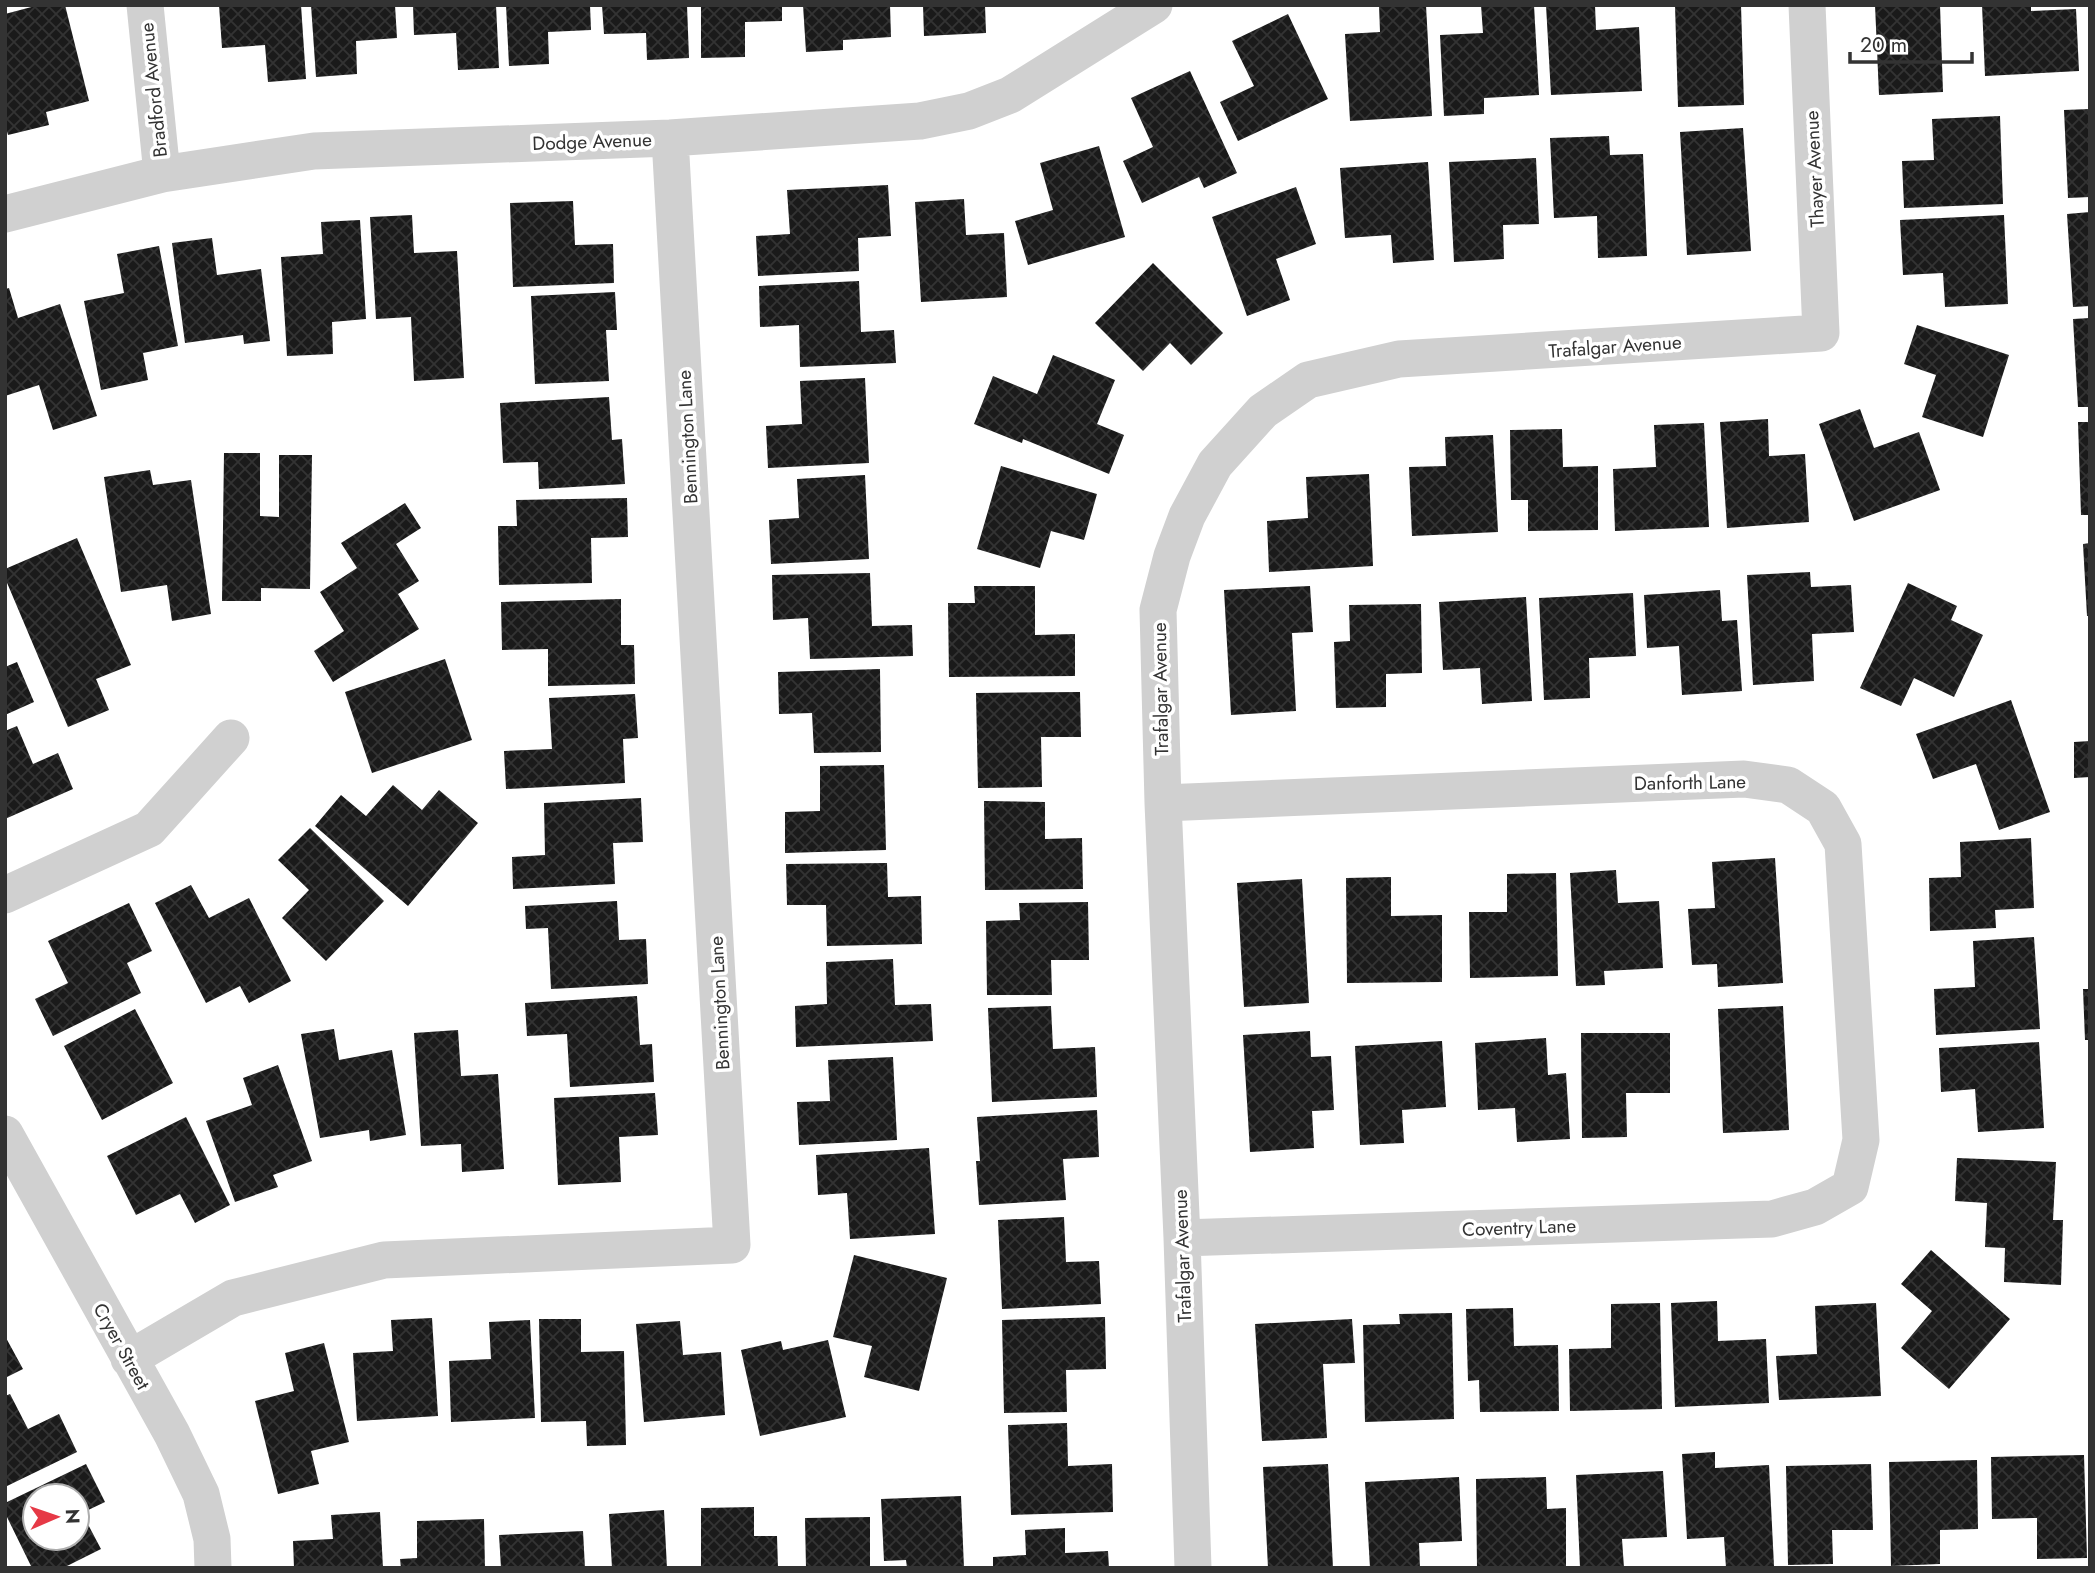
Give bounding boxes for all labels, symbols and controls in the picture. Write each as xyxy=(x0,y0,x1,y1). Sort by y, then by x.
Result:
street label: Bradford Avenue xyxy=(133,21,174,159)
scale bar xyxy=(1850,21,1972,65)
text: 20 m xyxy=(1860,30,1907,60)
street label: Thayer Avenue xyxy=(1798,110,1831,228)
street label: Dodge Avenue xyxy=(532,126,652,157)
street label: Trafalgar Avenue xyxy=(1548,328,1683,365)
street label: Bennington Lane xyxy=(670,369,704,505)
street label: Trafalgar Avenue xyxy=(1146,622,1175,756)
street label: Danforth Lane xyxy=(1634,768,1746,797)
street label: Bennington Lane xyxy=(702,935,736,1071)
street label: Trafalgar Avenue xyxy=(1167,1189,1198,1323)
street label: Coventry Lane xyxy=(1462,1212,1577,1243)
street label: Cryer Street xyxy=(87,1298,157,1395)
north arrow xyxy=(21,1482,91,1552)
text: N xyxy=(59,1508,86,1524)

